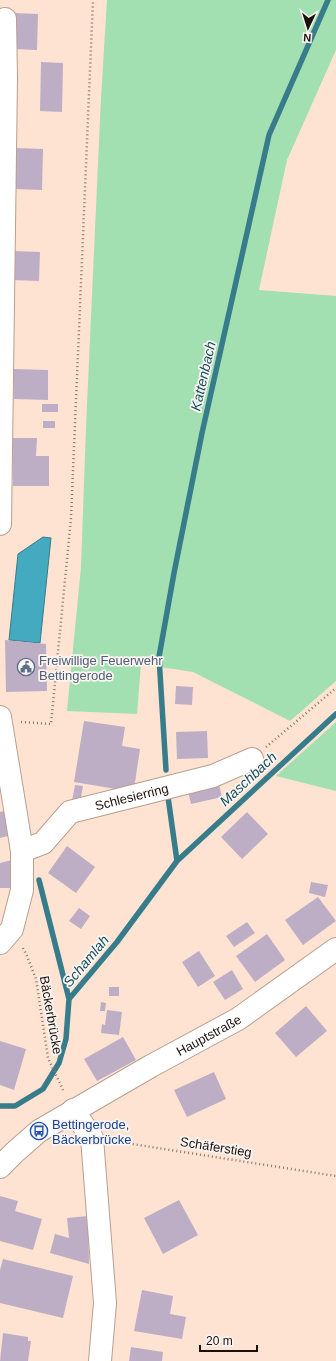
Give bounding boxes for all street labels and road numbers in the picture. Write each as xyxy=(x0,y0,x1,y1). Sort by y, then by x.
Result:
street label: Schlesierring xyxy=(93,780,170,813)
street label: Bäckerbrücke xyxy=(37,975,65,1055)
street label: Hauptstraße xyxy=(173,1011,244,1059)
street label: Schäferstieg xyxy=(179,1134,253,1160)

